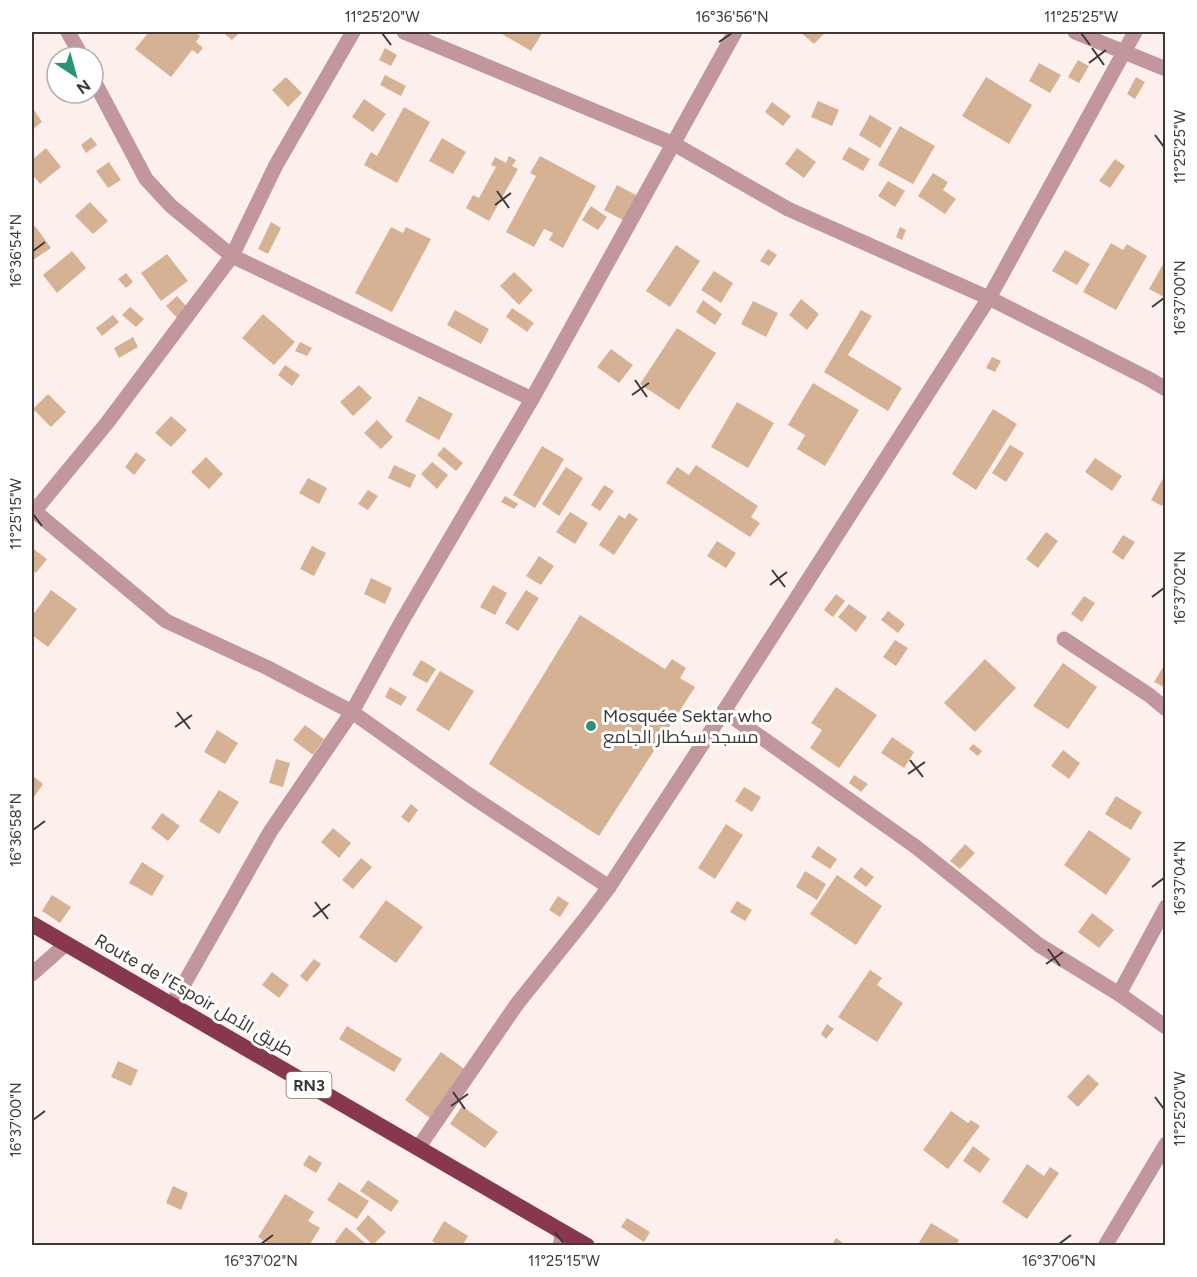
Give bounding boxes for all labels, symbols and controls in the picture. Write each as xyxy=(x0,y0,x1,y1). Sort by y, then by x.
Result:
text: 11°25'20"W xyxy=(344,8,420,26)
text: 16°36'56"N xyxy=(695,8,769,26)
text: 11°25'25"W xyxy=(1044,8,1119,26)
north arrow xyxy=(45,45,105,105)
text: N xyxy=(73,75,94,98)
text: 11°25'25"W xyxy=(1171,109,1189,184)
text: 16°36'54"N xyxy=(7,214,25,288)
text: 16°37'00"N xyxy=(1171,260,1189,336)
text: 11°25'15"W xyxy=(7,477,25,550)
text: 16°37'02"N xyxy=(1171,551,1189,625)
place label: Mosquée Sektar who مسجد سكطار الجامع xyxy=(603,705,772,749)
marker: Mosquée Sektar who مسجد سكطار الجامع xyxy=(584,719,598,733)
text: 16°36'58"N xyxy=(7,793,25,867)
text: 16°37'04"N xyxy=(1171,841,1189,915)
street label: Route de l’Espoir طريق الأمل xyxy=(90,929,297,1062)
text: 11°25'20"W xyxy=(1171,1071,1189,1147)
road number: RN3 xyxy=(286,1072,332,1098)
text: 16°37'00"N xyxy=(7,1082,25,1158)
text: 16°37'02"N xyxy=(224,1252,298,1270)
text: 11°25'15"W xyxy=(528,1252,601,1270)
text: 16°37'06"N xyxy=(1022,1252,1096,1270)

